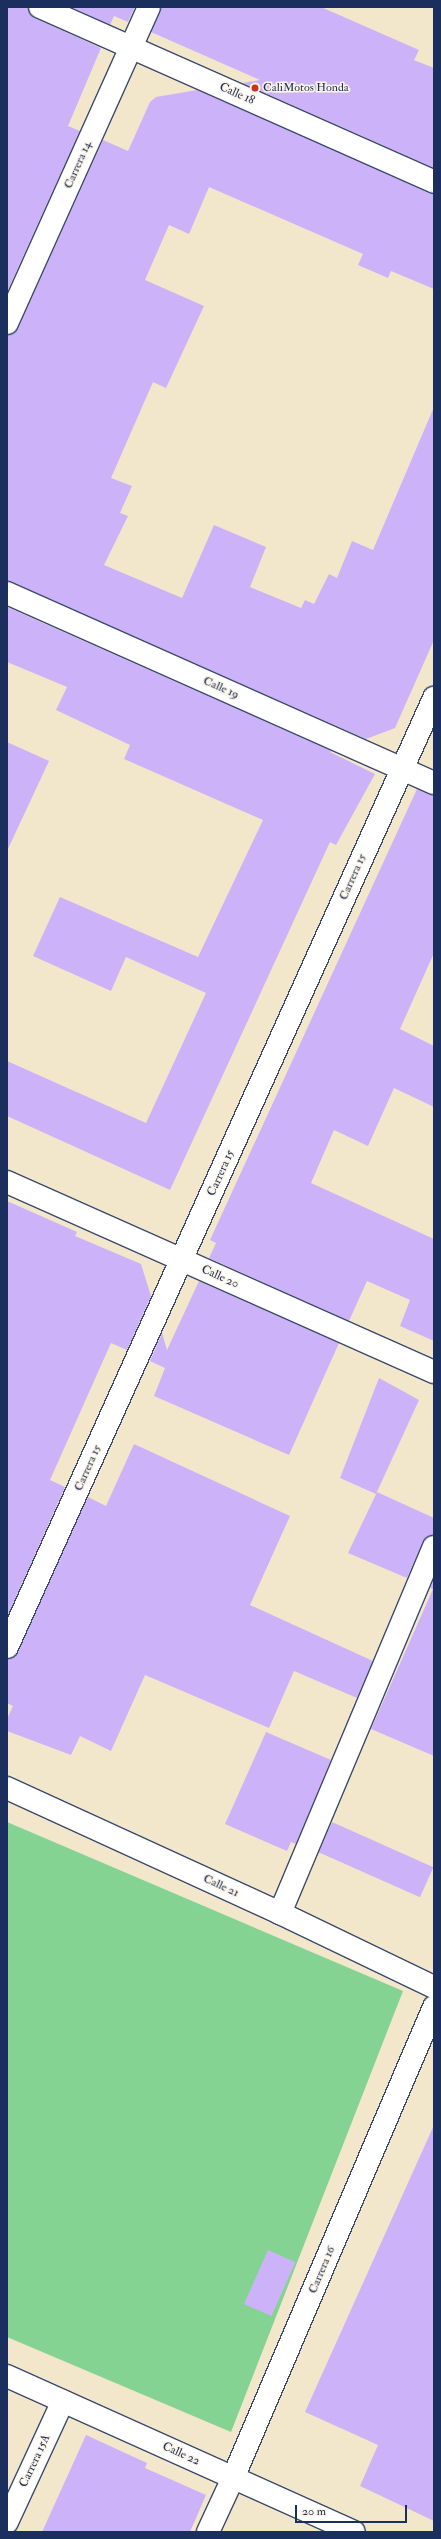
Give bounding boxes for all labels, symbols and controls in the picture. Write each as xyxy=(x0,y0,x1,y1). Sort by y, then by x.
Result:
street label: Calle 18 xyxy=(217,80,257,108)
place label: CaliMotos Honda xyxy=(263,81,349,95)
marker: CaliMotos Honda xyxy=(250,83,260,93)
street label: Carrera 14 xyxy=(61,139,95,191)
street label: Calle 19 xyxy=(201,674,241,702)
street label: Carrera 15 xyxy=(336,852,370,902)
street label: Carrera 15 xyxy=(204,1148,238,1198)
street label: Calle 20 xyxy=(199,1262,241,1292)
street label: Carrera 15 xyxy=(71,1443,105,1493)
street label: Calle 21 xyxy=(201,1872,241,1900)
street label: Carrera 16 xyxy=(306,2244,338,2296)
street label: Carrera 15A xyxy=(17,2432,53,2490)
street label: Calle 22 xyxy=(160,2439,202,2469)
scale bar xyxy=(297,2497,409,2523)
text: 20 m xyxy=(302,2504,326,2519)

